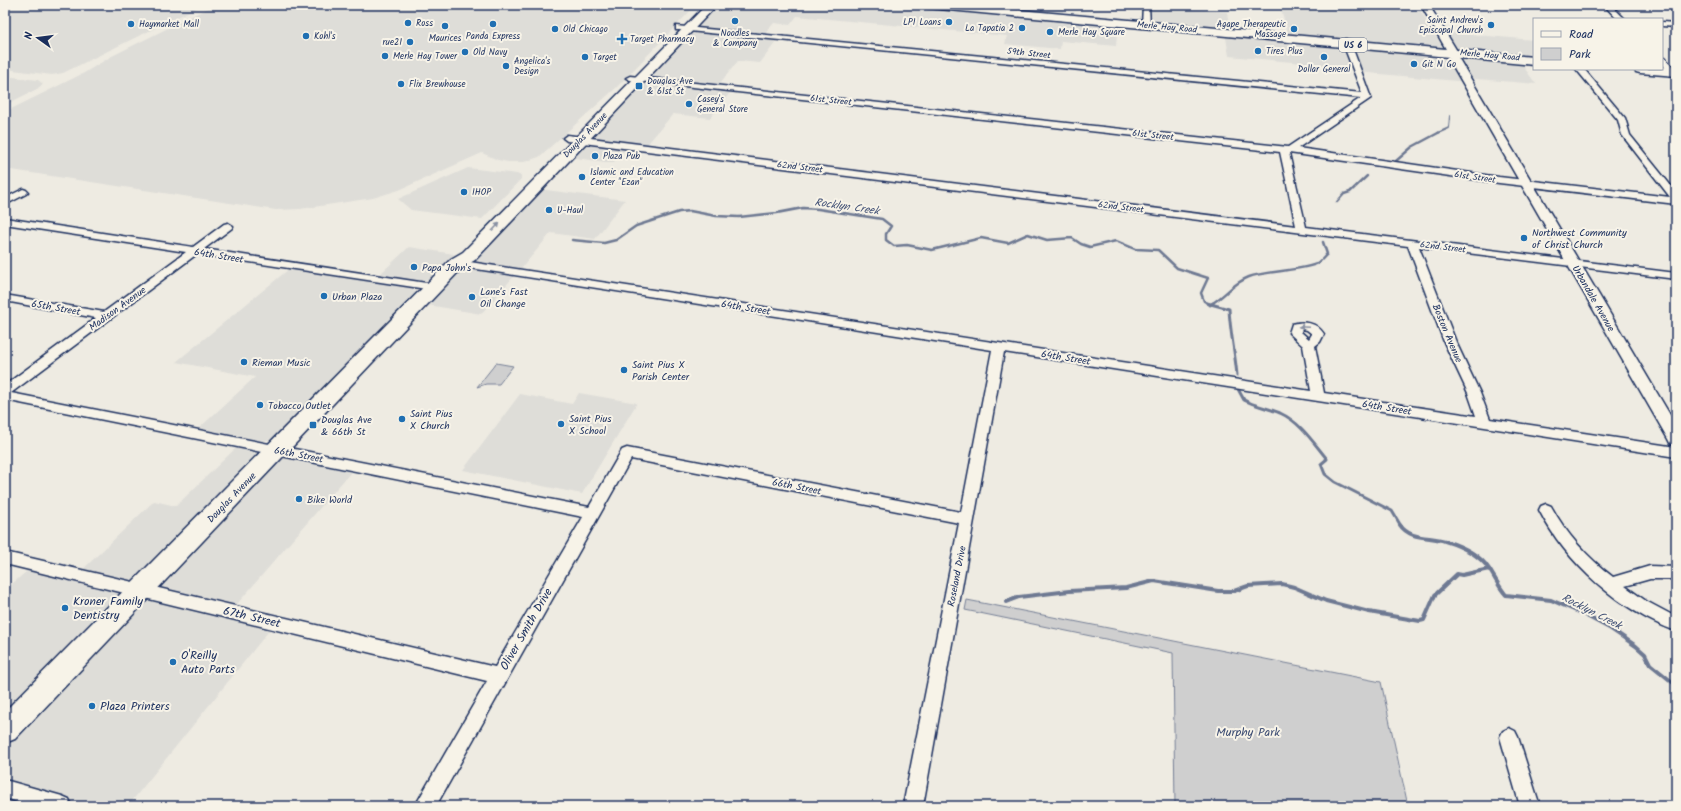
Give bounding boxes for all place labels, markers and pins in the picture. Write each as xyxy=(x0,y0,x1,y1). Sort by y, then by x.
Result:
place label: Saint Andrew's Episcopal Church xyxy=(1419,13,1483,38)
place label: LPI Loans xyxy=(903,15,941,30)
place label: Ross xyxy=(416,16,433,31)
marker: Noodles & Company xyxy=(730,16,740,26)
place label: Haymarket Mall xyxy=(139,17,200,32)
marker: LPI Loans xyxy=(944,17,954,27)
place label: Agape Therapeutic Massage xyxy=(1217,17,1286,42)
marker: Ross xyxy=(403,18,413,28)
marker: Haymarket Mall xyxy=(126,19,136,29)
marker: Panda Express xyxy=(488,19,498,29)
marker: Saint Andrew's Episcopal Church xyxy=(1486,20,1496,30)
marker: Maurices xyxy=(440,21,450,31)
place label: La Tapatia 2 xyxy=(965,21,1014,36)
place label: Old Chicago xyxy=(563,22,608,37)
marker: La Tapatia 2 xyxy=(1017,23,1027,33)
marker: Old Chicago xyxy=(550,24,560,34)
marker: Agape Therapeutic Massage xyxy=(1289,24,1299,34)
place label: Merle Hay Square xyxy=(1058,25,1125,40)
place label: Noodles & Company xyxy=(713,26,758,51)
marker: Merle Hay Square xyxy=(1045,27,1055,37)
place label: Kohl's xyxy=(314,29,336,44)
place label: Panda Express xyxy=(466,29,520,44)
marker: Kohl's xyxy=(301,31,311,41)
place label: Maurices xyxy=(429,31,461,46)
place label: Target Pharmacy xyxy=(630,32,695,47)
marker: Target Pharmacy xyxy=(617,34,627,44)
place label: rue21 xyxy=(383,35,402,50)
marker: rue21 xyxy=(405,37,415,47)
place label: Tires Plus xyxy=(1266,44,1303,59)
place label: Old Navy xyxy=(473,45,508,60)
marker: Tires Plus xyxy=(1253,46,1263,56)
marker: Old Navy xyxy=(460,47,470,57)
place label: Merle Hay Tower xyxy=(393,49,458,64)
place label: Target xyxy=(593,50,617,65)
marker: Merle Hay Tower xyxy=(380,51,390,61)
marker: Target xyxy=(580,52,590,62)
marker: Dollar General xyxy=(1319,52,1329,62)
place label: Angelica's Design xyxy=(514,54,550,79)
place label: Git N Go xyxy=(1422,57,1456,72)
marker: Git N Go xyxy=(1409,59,1419,69)
marker: Angelica's Design xyxy=(501,61,511,71)
place label: Dollar General xyxy=(1298,62,1351,77)
place label: Douglas Ave & 61st St xyxy=(647,74,693,99)
place label: Flix Brewhouse xyxy=(409,77,465,92)
marker: Flix Brewhouse xyxy=(396,79,406,89)
marker: Douglas Ave & 61st St xyxy=(634,81,644,91)
place label: Casey's General Store xyxy=(697,92,748,117)
marker: Casey's General Store xyxy=(684,99,694,109)
place label: Plaza Pub xyxy=(603,149,640,164)
marker: Plaza Pub xyxy=(590,151,600,161)
place label: Islamic and Education Center "Ezan" xyxy=(590,165,674,190)
marker: Islamic and Education Center "Ezan" xyxy=(577,172,587,182)
place label: IHOP xyxy=(472,185,492,200)
marker: IHOP xyxy=(459,187,469,197)
place label: U-Haul xyxy=(557,203,584,218)
marker: U-Haul xyxy=(544,205,554,215)
place label: Northwest Community of Christ Church xyxy=(1532,225,1627,253)
marker: Northwest Community of Christ Church xyxy=(1519,233,1529,243)
place label: Papa John's xyxy=(422,260,472,276)
marker: Papa John's xyxy=(409,262,419,272)
place label: Lane's Fast Oil Change xyxy=(480,284,528,312)
place label: Urban Plaza xyxy=(332,289,383,305)
marker: Urban Plaza xyxy=(319,291,329,301)
marker: Lane's Fast Oil Change xyxy=(467,292,477,302)
place label: Rieman Music xyxy=(252,355,311,371)
marker: Rieman Music xyxy=(239,357,249,367)
place label: Saint Pius X Parish Center xyxy=(632,357,690,385)
marker: Saint Pius X Parish Center xyxy=(619,365,629,375)
place label: Tobacco Outlet xyxy=(268,398,331,414)
marker: Tobacco Outlet xyxy=(255,400,265,410)
place label: Saint Pius X Church xyxy=(410,406,453,434)
place label: Saint Pius X School xyxy=(569,411,612,439)
place label: Douglas Ave & 66th St xyxy=(321,412,372,440)
marker: Saint Pius X Church xyxy=(397,414,407,424)
marker: Saint Pius X School xyxy=(556,419,566,429)
marker: Douglas Ave & 66th St xyxy=(308,420,318,430)
place label: Bike World xyxy=(307,492,353,508)
marker: Bike World xyxy=(294,494,304,504)
place label: Kroner Family Dentistry xyxy=(73,592,143,625)
marker: Kroner Family Dentistry xyxy=(60,603,70,613)
place label: O'Reilly Auto Parts xyxy=(181,646,235,679)
marker: O'Reilly Auto Parts xyxy=(168,657,178,667)
place label: Plaza Printers xyxy=(100,697,170,716)
marker: Plaza Printers xyxy=(87,701,97,711)

